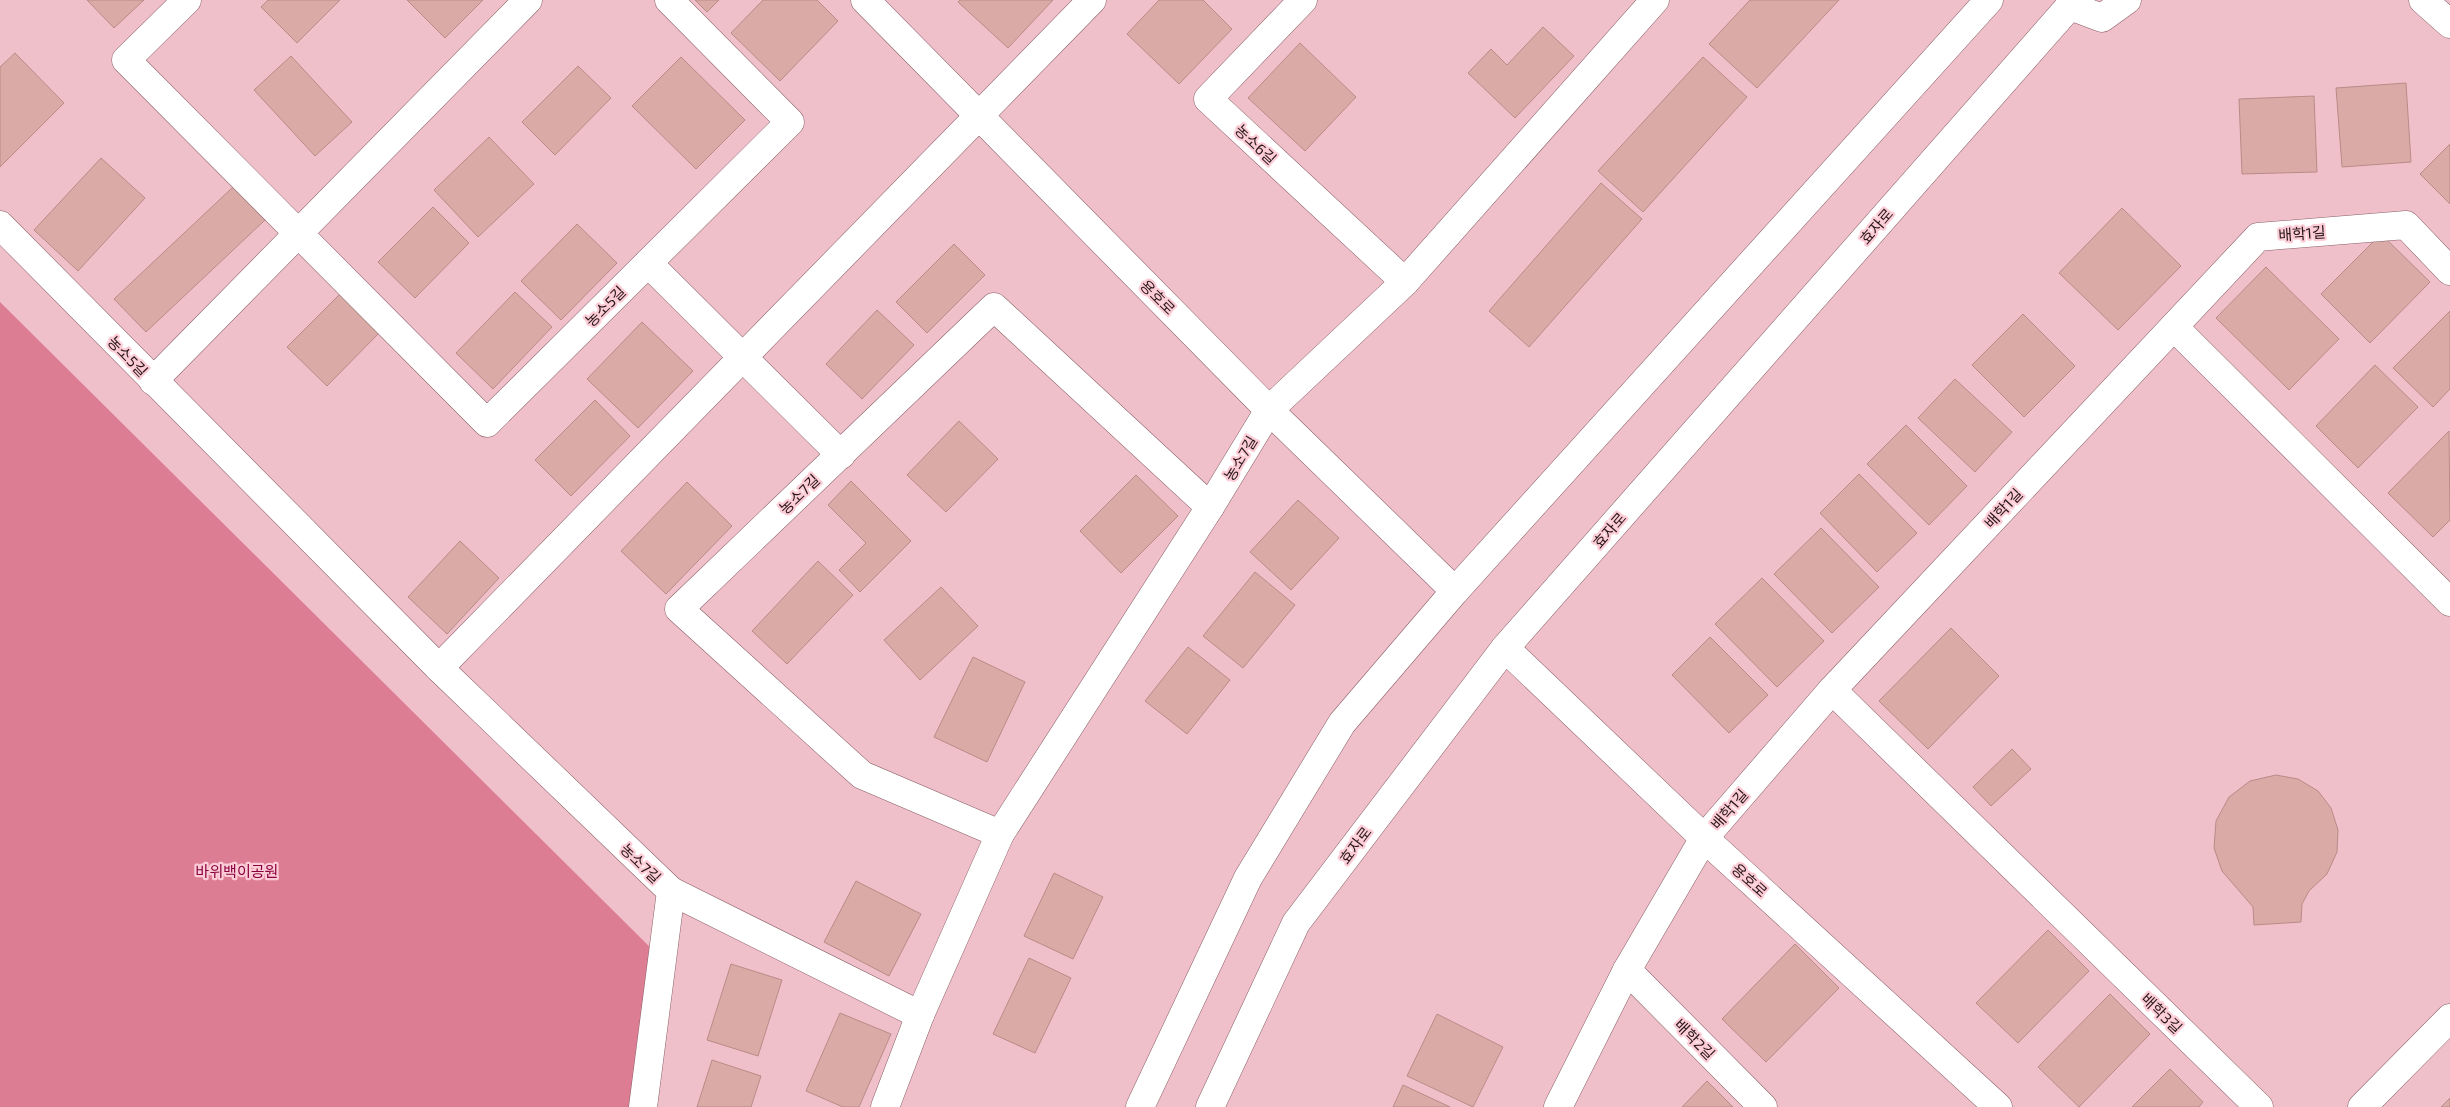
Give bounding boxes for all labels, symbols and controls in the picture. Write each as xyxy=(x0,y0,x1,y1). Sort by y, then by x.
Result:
street label: 농소6길 xyxy=(1232,120,1280,168)
street label: 효자로 xyxy=(1856,204,1896,248)
street label: 배학1길 xyxy=(2278,222,2326,244)
street label: 용호로 xyxy=(1137,276,1179,318)
street label: 농소5길 xyxy=(581,282,629,330)
street label: 농소5길 xyxy=(104,332,152,380)
street label: 농소7길 xyxy=(1220,432,1260,484)
street label: 농소7길 xyxy=(775,470,823,518)
street label: 배학1길 xyxy=(1980,485,2026,531)
street label: 효자로 xyxy=(1589,508,1629,552)
street label: 배학1길 xyxy=(1707,785,1751,833)
street label: 효자로 xyxy=(1335,823,1375,867)
street label: 농소7길 xyxy=(617,839,665,887)
street label: 용호로 xyxy=(1729,859,1771,901)
park label: 바위백이공원 xyxy=(196,862,278,880)
street label: 배학3길 xyxy=(2138,989,2186,1037)
street label: 배학2길 xyxy=(1671,1015,1719,1063)

